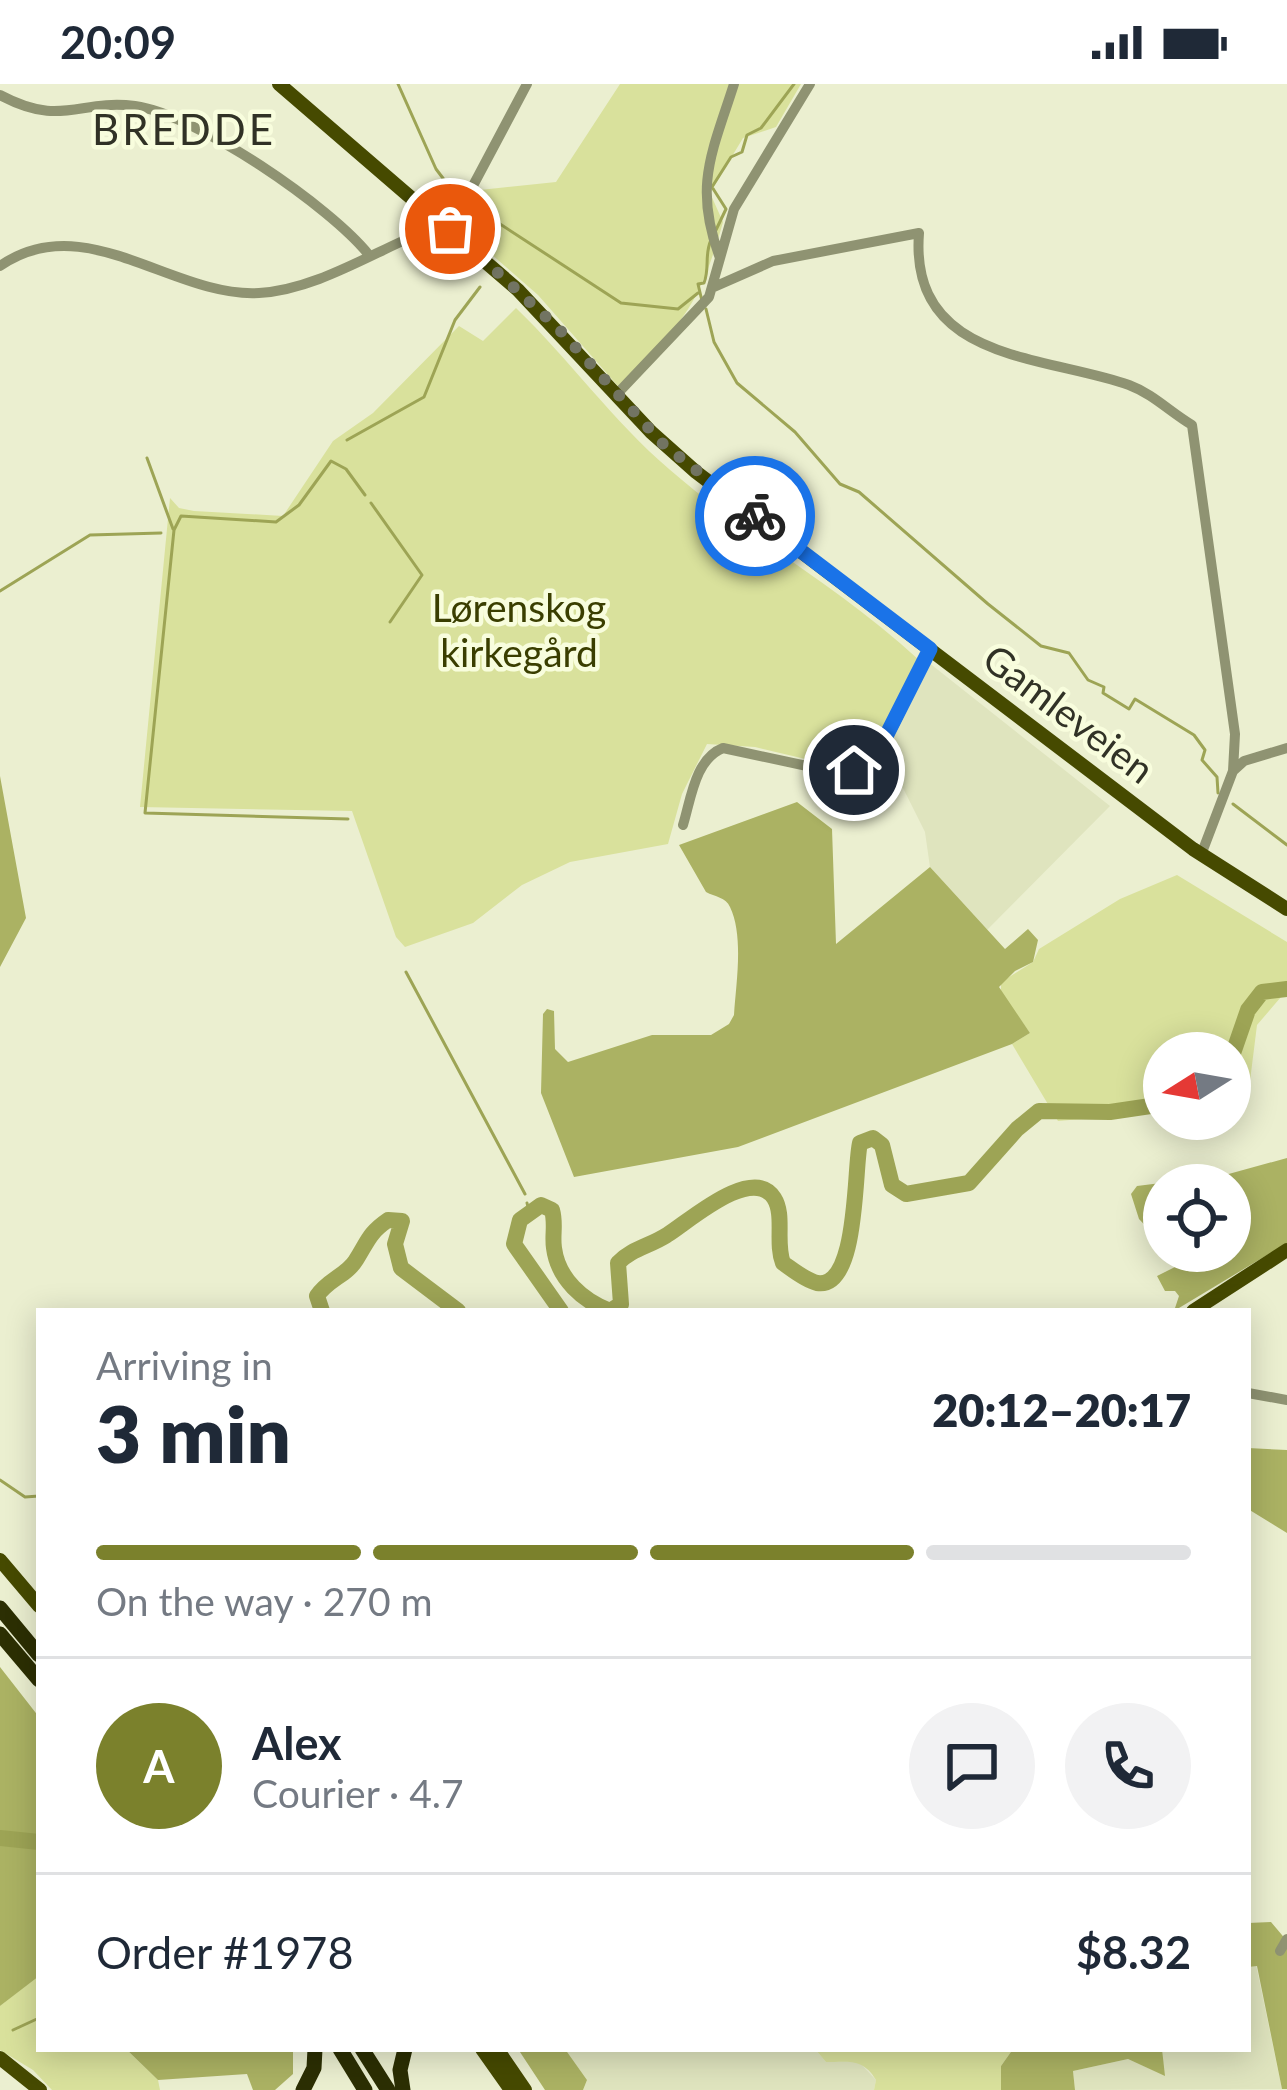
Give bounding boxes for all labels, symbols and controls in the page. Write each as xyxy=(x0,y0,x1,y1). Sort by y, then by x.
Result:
text: 20:09 xyxy=(60,15,176,69)
district label: BREDDE xyxy=(92,104,276,154)
pin xyxy=(399,178,501,280)
icon: bag xyxy=(417,196,483,262)
courier xyxy=(695,456,815,576)
icon: bike xyxy=(722,483,788,549)
park label: Lørenskog kirkegård xyxy=(432,584,606,675)
street label: Gamleveien xyxy=(975,634,1163,792)
pin xyxy=(803,719,905,821)
icon: home xyxy=(821,737,887,803)
north arrow xyxy=(1143,1032,1251,1140)
map controls xyxy=(1143,1032,1251,1272)
button: locate xyxy=(1143,1164,1251,1272)
text: Arriving in xyxy=(96,1342,273,1388)
text: 20:12–20:17 xyxy=(932,1383,1191,1437)
text: 3 min xyxy=(96,1386,291,1480)
text: On the way · 270 m xyxy=(96,1578,433,1624)
button: chat xyxy=(909,1703,1035,1829)
button: phone xyxy=(1065,1703,1191,1829)
text: Alex xyxy=(252,1716,342,1770)
text: A xyxy=(143,1739,175,1793)
text: Courier · 4.7 xyxy=(252,1770,464,1816)
text: Order #1978 xyxy=(96,1925,354,1979)
text: $8.32 xyxy=(1076,1925,1191,1979)

